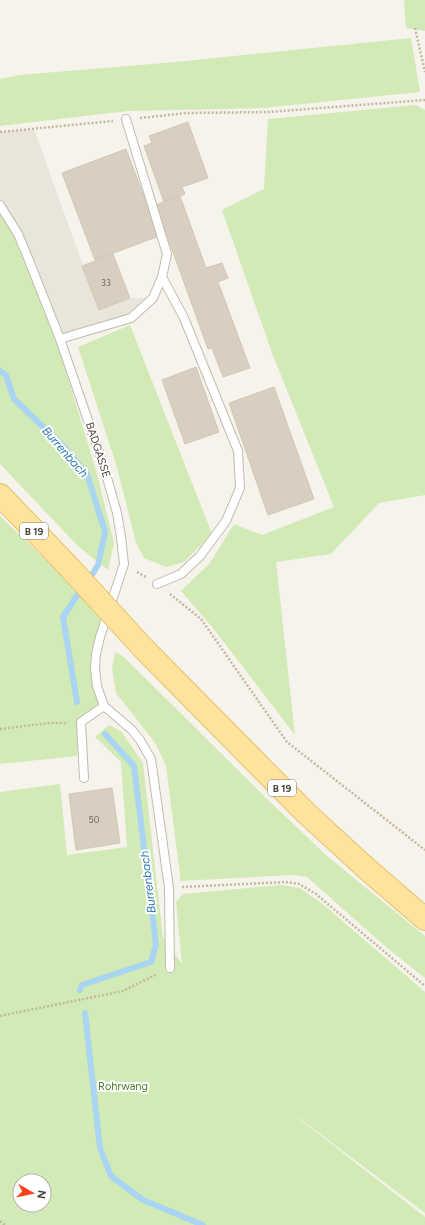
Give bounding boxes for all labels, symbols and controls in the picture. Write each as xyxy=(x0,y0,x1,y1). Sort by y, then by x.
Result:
house number: 33 xyxy=(101,277,111,288)
street label: BADGASSE xyxy=(83,421,113,479)
water label: Burrenbach xyxy=(39,424,91,481)
road number: B 19 xyxy=(20,523,48,539)
road number: B 19 xyxy=(268,780,296,796)
house number: 50 xyxy=(89,814,100,825)
water label: Burrenbach xyxy=(137,850,159,914)
park label: Rohrwang xyxy=(98,1080,148,1093)
north arrow xyxy=(12,1173,52,1213)
text: N xyxy=(34,1189,48,1200)

